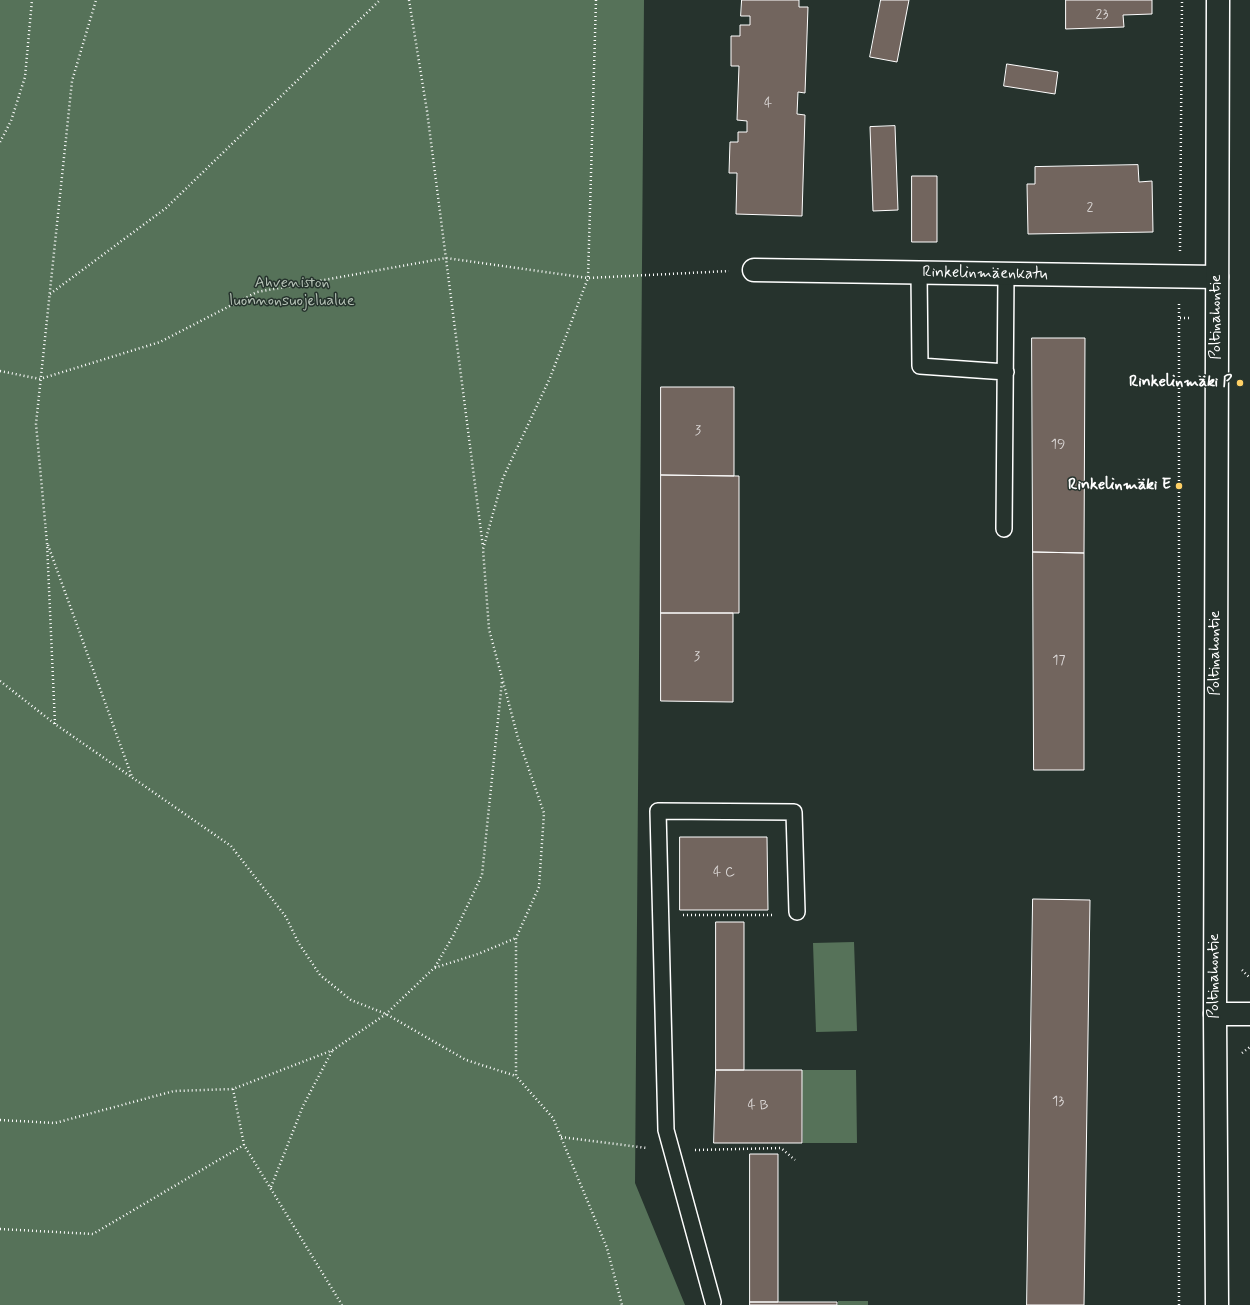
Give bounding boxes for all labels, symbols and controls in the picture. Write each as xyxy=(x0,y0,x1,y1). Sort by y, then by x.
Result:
house number: 23 xyxy=(1096,7,1108,23)
house number: 4 xyxy=(764,96,772,112)
house number: 2 xyxy=(1087,200,1093,216)
street label: Rinkelinmäenkatu xyxy=(922,263,1048,285)
park label: Ahveniston luonnonsuojelualue xyxy=(229,274,355,312)
street label: Poltinahontie xyxy=(1207,274,1227,360)
place label: Rinkelinmäki P xyxy=(1129,373,1232,393)
marker: Rinkelinmäki P xyxy=(1235,378,1245,388)
house number: 3 xyxy=(695,423,701,439)
house number: 19 xyxy=(1051,437,1065,453)
place label: Rinkelinmäki E xyxy=(1068,476,1171,496)
marker: Rinkelinmäki E xyxy=(1174,481,1184,491)
street label: Poltinahontie xyxy=(1206,610,1226,696)
house number: 3 xyxy=(694,649,700,665)
house number: 17 xyxy=(1052,653,1066,669)
house number: 4 C xyxy=(713,865,735,881)
street label: Poltinahontie xyxy=(1205,933,1225,1019)
house number: 13 xyxy=(1052,1094,1064,1110)
house number: 4 B xyxy=(748,1098,768,1114)

